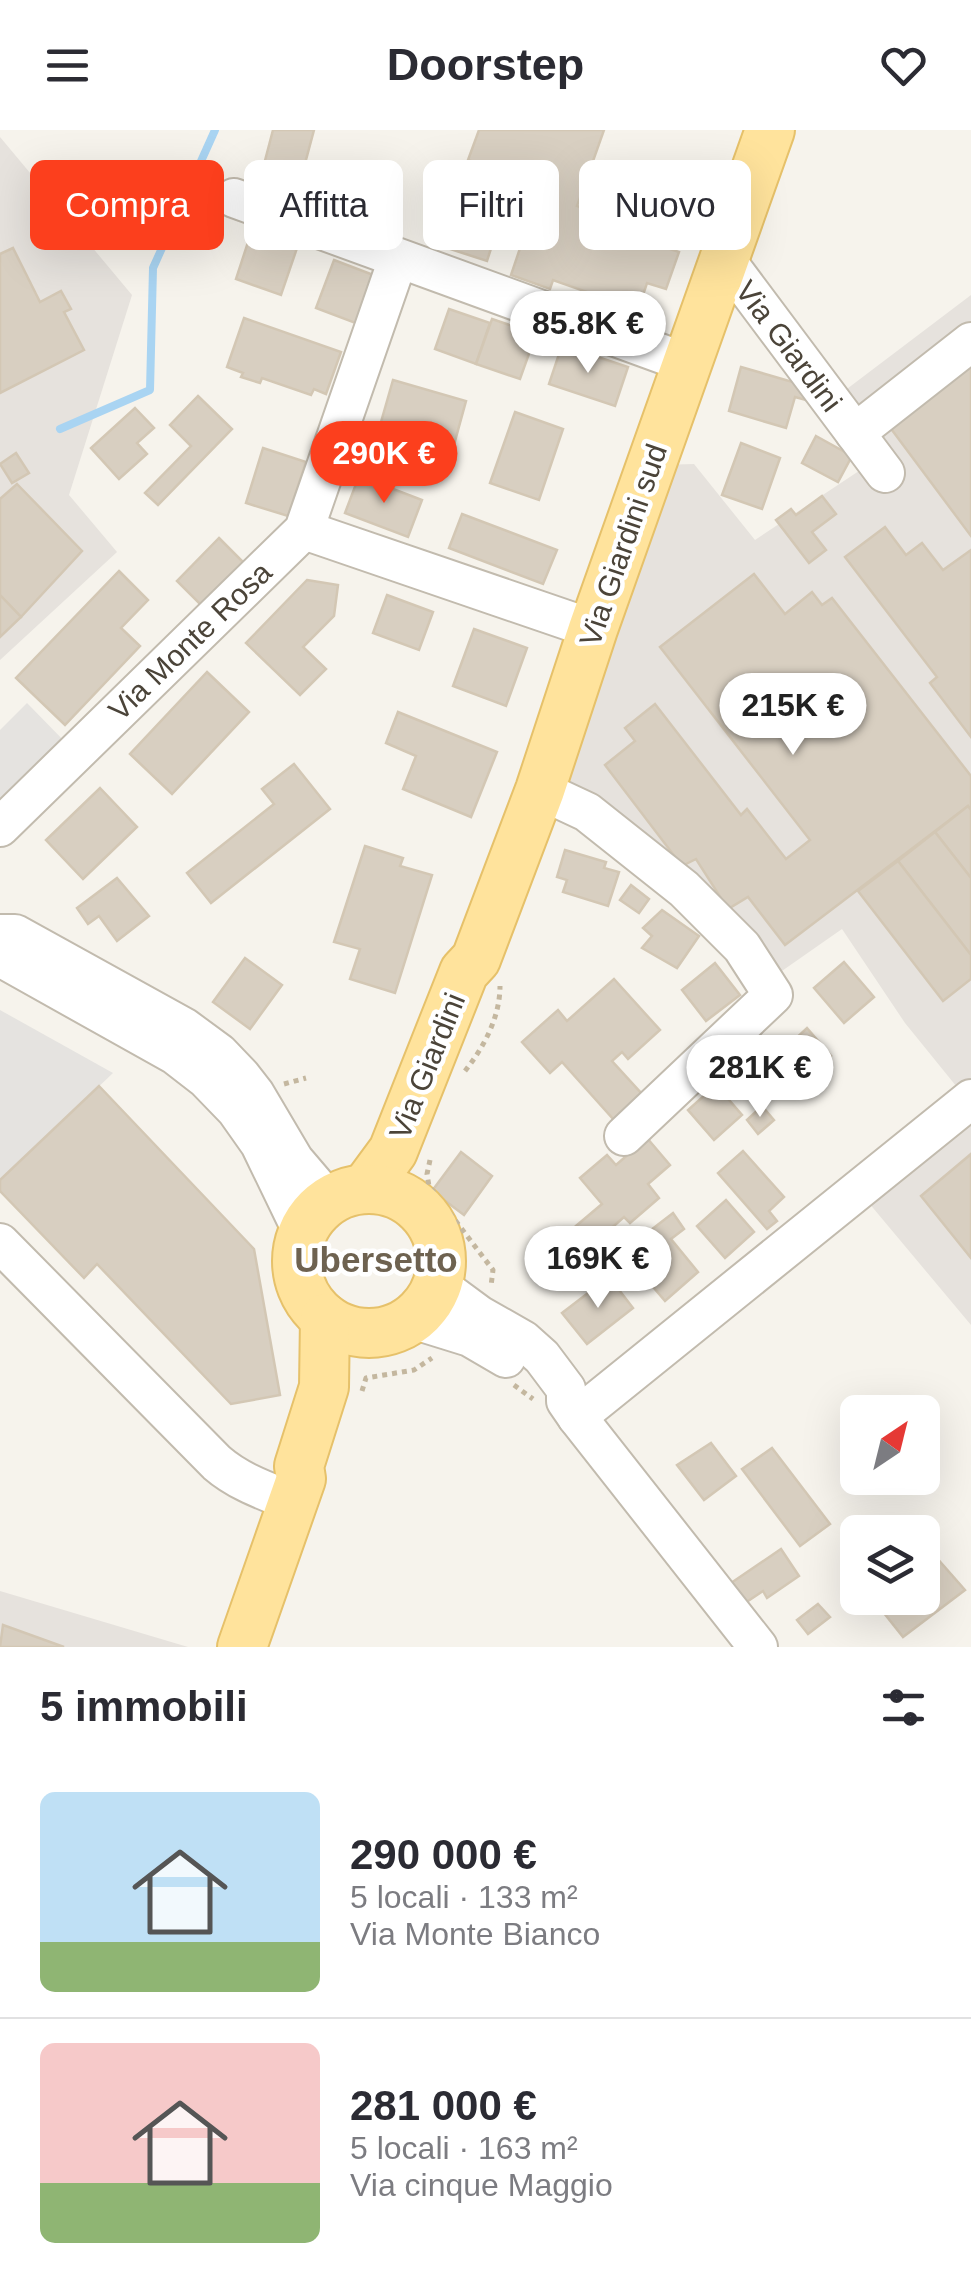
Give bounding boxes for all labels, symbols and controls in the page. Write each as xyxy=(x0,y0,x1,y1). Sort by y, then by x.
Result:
icon: menu xyxy=(40,38,95,93)
icon: heart xyxy=(876,38,931,93)
text: Doorstep xyxy=(387,39,584,90)
chip: Compra xyxy=(30,160,224,250)
chip: Affitta xyxy=(244,160,403,250)
chip: Filtri xyxy=(423,160,559,250)
chip: Nuovo xyxy=(579,160,751,250)
street label: Via Giardini xyxy=(729,274,849,418)
pin: 85.8K € xyxy=(496,291,680,376)
text: 85.8K € xyxy=(532,305,644,341)
pin: 290K € xyxy=(303,421,465,506)
text: 290K € xyxy=(332,435,436,471)
street label: Via Giardini sud xyxy=(573,440,673,650)
street label: Via Monte Rosa xyxy=(102,555,278,727)
pin: 215K € xyxy=(712,673,874,758)
text: 215K € xyxy=(741,687,845,723)
street label: Via Giardini xyxy=(383,988,471,1144)
pin: 281K € xyxy=(679,1035,841,1120)
text: 281K € xyxy=(708,1049,812,1085)
pin: 169K € xyxy=(517,1226,679,1311)
district label: Ubersetto xyxy=(294,1240,458,1279)
text: 169K € xyxy=(546,1240,650,1276)
north arrow xyxy=(840,1395,940,1495)
map controls xyxy=(840,1395,940,1615)
button: layers xyxy=(840,1515,940,1615)
icon: filters xyxy=(876,1680,931,1735)
text: 5 immobili xyxy=(40,1683,248,1730)
text: 290 000 € xyxy=(350,1831,537,1878)
icon: home xyxy=(120,1832,240,1952)
text: 5 locali · 133 m² xyxy=(350,1879,578,1915)
text: Via Monte Bianco xyxy=(350,1916,600,1952)
text: 281 000 € xyxy=(350,2082,537,2129)
icon: home xyxy=(120,2083,240,2203)
text: 5 locali · 163 m² xyxy=(350,2130,578,2166)
text: Via cinque Maggio xyxy=(350,2167,613,2203)

